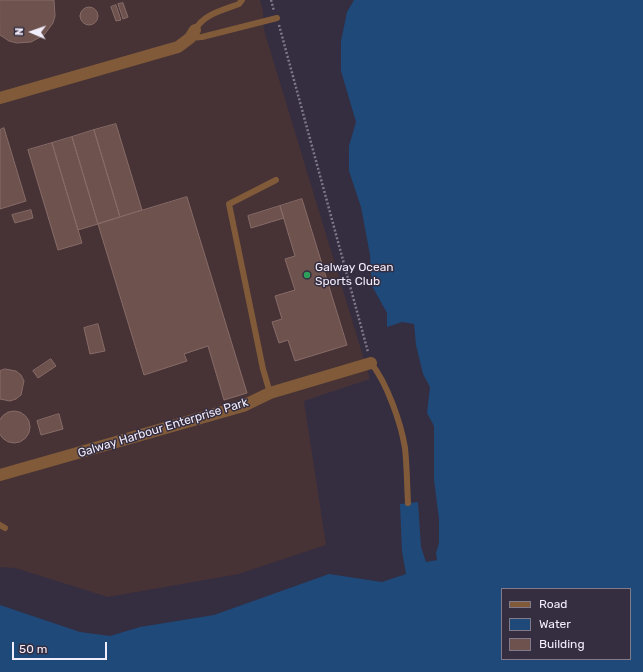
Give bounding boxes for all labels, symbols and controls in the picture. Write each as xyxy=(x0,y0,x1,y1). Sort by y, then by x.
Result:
north arrow xyxy=(12,12,52,52)
text: N xyxy=(13,27,26,36)
place label: Galway Ocean Sports Club xyxy=(315,261,394,289)
marker: Galway Ocean Sports Club xyxy=(302,270,312,280)
street label: Galway Harbour Enterprise Park xyxy=(76,395,250,461)
legend xyxy=(501,588,631,660)
text: Road xyxy=(539,597,567,611)
text: Water xyxy=(539,617,571,631)
scale bar xyxy=(14,634,109,660)
text: Building xyxy=(539,637,585,651)
text: 50 m xyxy=(19,642,47,656)

